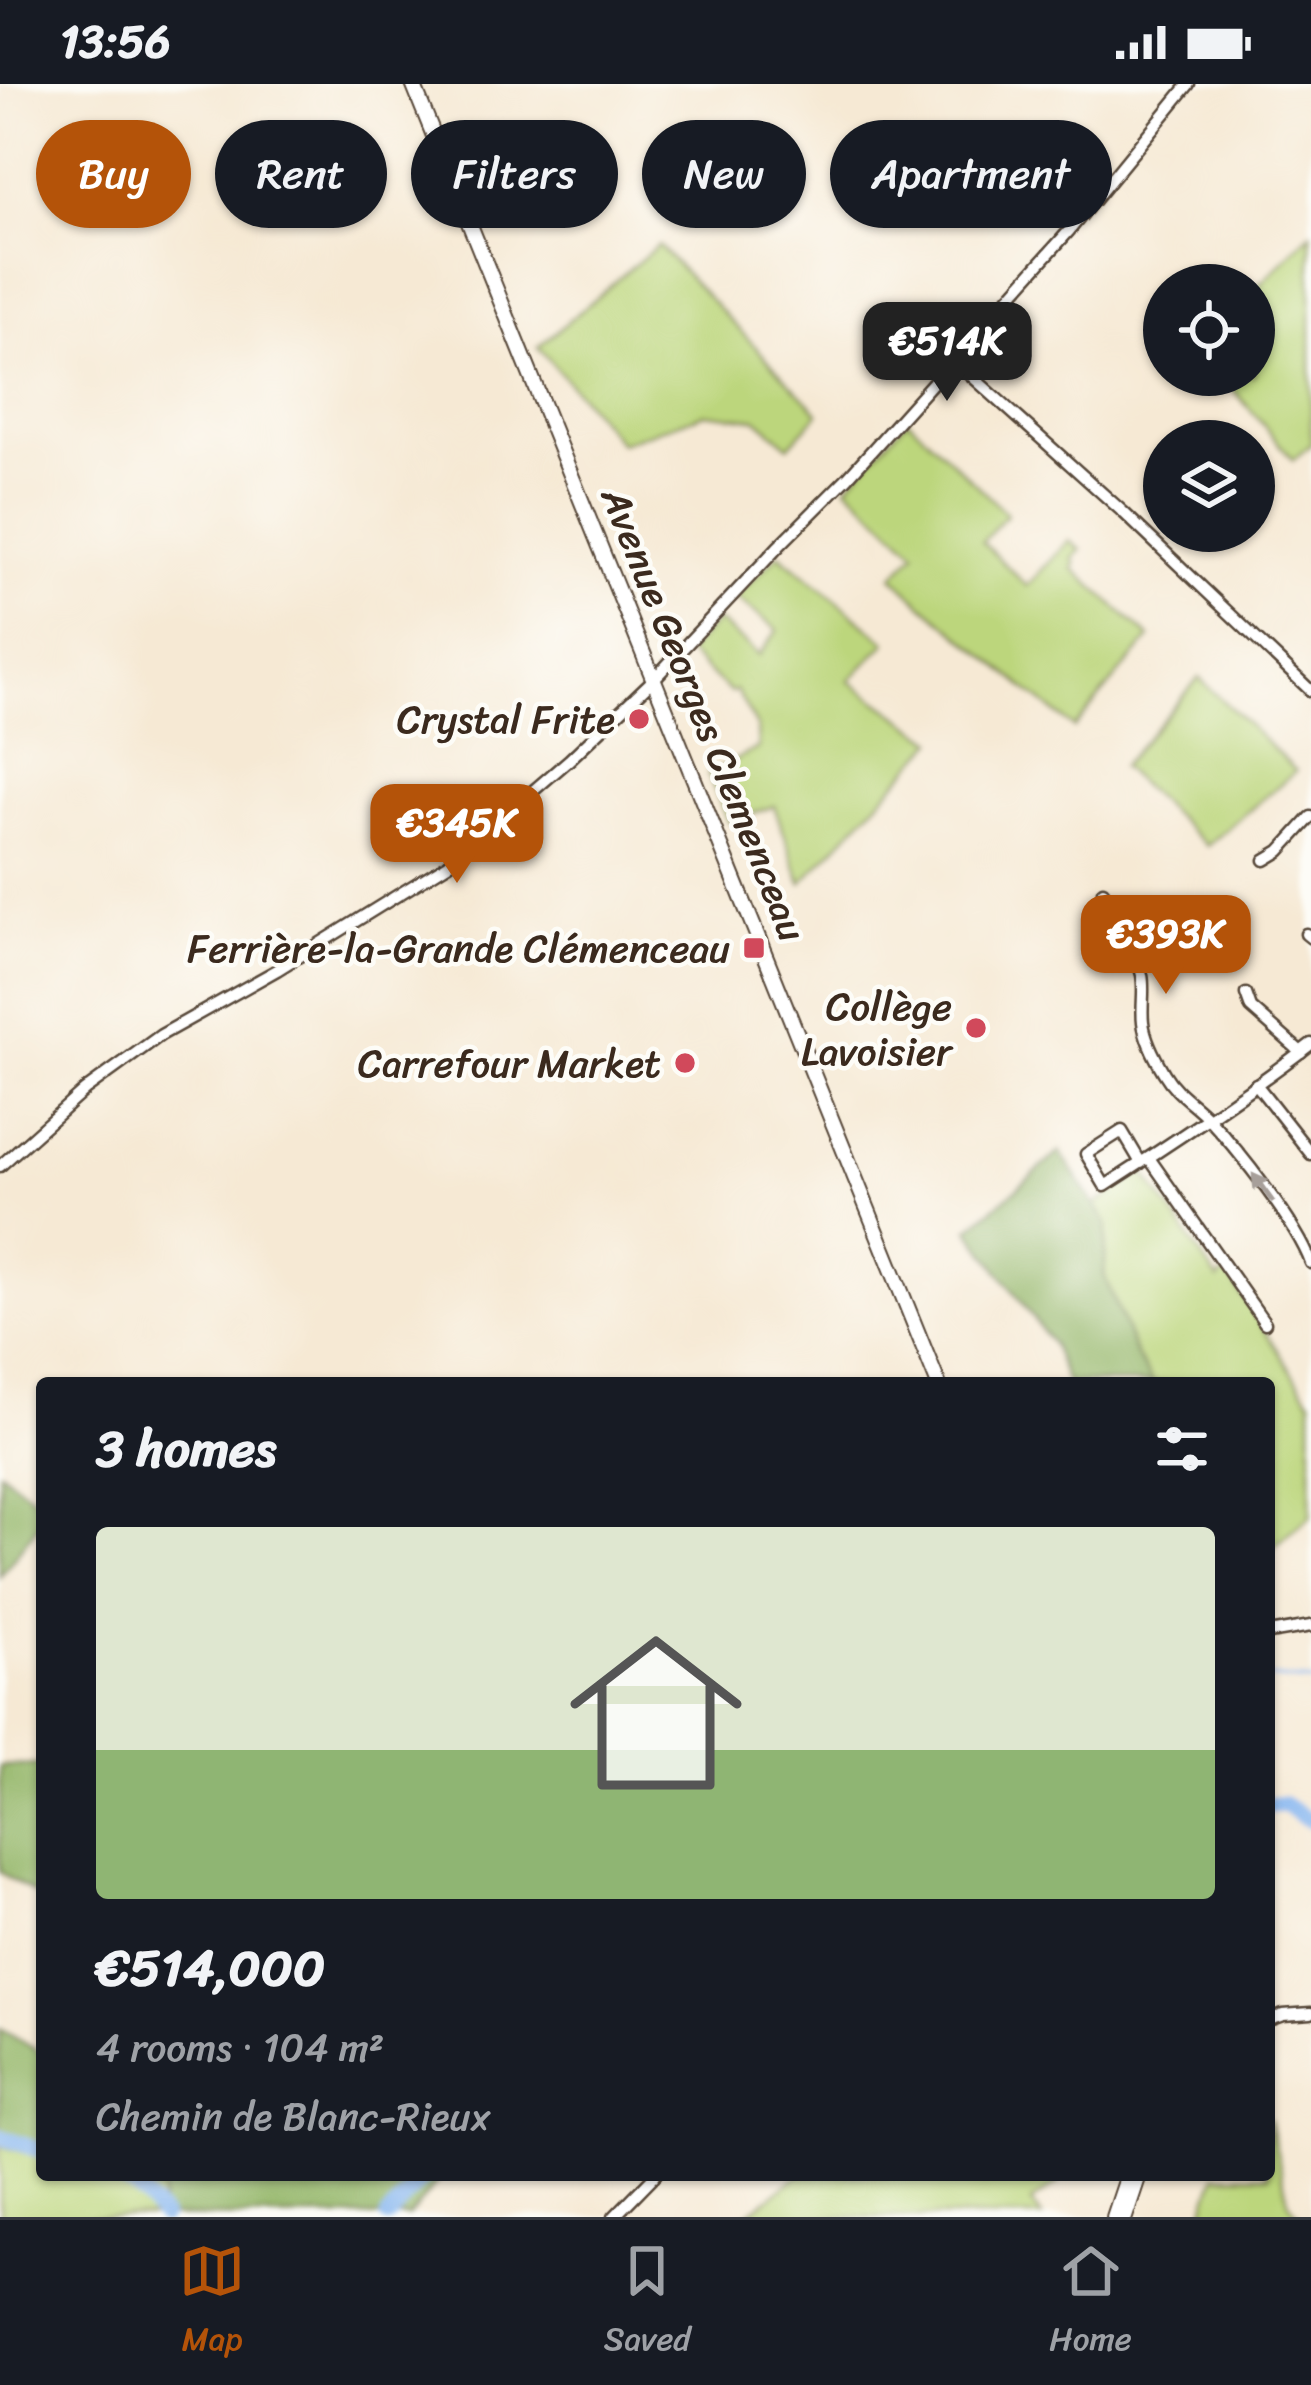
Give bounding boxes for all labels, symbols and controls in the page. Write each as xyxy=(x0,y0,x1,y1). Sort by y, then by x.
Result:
text: 13:56 xyxy=(60,2,171,82)
chip: Buy xyxy=(36,120,191,228)
chip: Rent xyxy=(215,120,387,228)
chip: Filters xyxy=(411,120,618,228)
chip: New xyxy=(642,120,806,228)
chip: Apartment xyxy=(830,120,1112,228)
map controls xyxy=(1143,264,1275,552)
button: locate xyxy=(1143,264,1275,396)
pin: €514K xyxy=(863,302,1031,404)
text: €514K xyxy=(890,306,1004,375)
button: layers xyxy=(1143,420,1275,552)
street label: Avenue Georges Clemenceau xyxy=(581,475,827,952)
place label: Crystal Frite xyxy=(397,685,615,754)
marker: Crystal Frite xyxy=(626,706,652,732)
pin: €345K xyxy=(373,784,541,886)
text: €345K xyxy=(397,788,517,857)
pin: €393K xyxy=(1082,895,1250,997)
text: €393K xyxy=(1108,899,1224,968)
place label: Ferrière-la-Grande Clémenceau xyxy=(187,914,730,983)
marker: Ferrière-la-Grande Clémenceau xyxy=(741,935,767,961)
place label: Collège Lavoisier xyxy=(801,972,954,1086)
marker: Collège Lavoisier xyxy=(963,1015,989,1041)
place label: Carrefour Market xyxy=(358,1029,661,1098)
marker: Carrefour Market xyxy=(672,1050,698,1076)
one-way arrow xyxy=(1252,1172,1276,1204)
text: 3 homes xyxy=(96,1404,276,1494)
icon: filters xyxy=(1149,1416,1215,1482)
icon: home xyxy=(548,1605,764,1821)
text: €514,000 xyxy=(96,1923,325,2013)
text: 4 rooms · 104 m² xyxy=(96,2013,384,2082)
text: Chemin de Blanc-Rieux xyxy=(96,2082,490,2151)
tab: Map xyxy=(179,2238,245,2368)
tab: Saved xyxy=(604,2238,691,2368)
tab: Home xyxy=(1049,2238,1132,2368)

